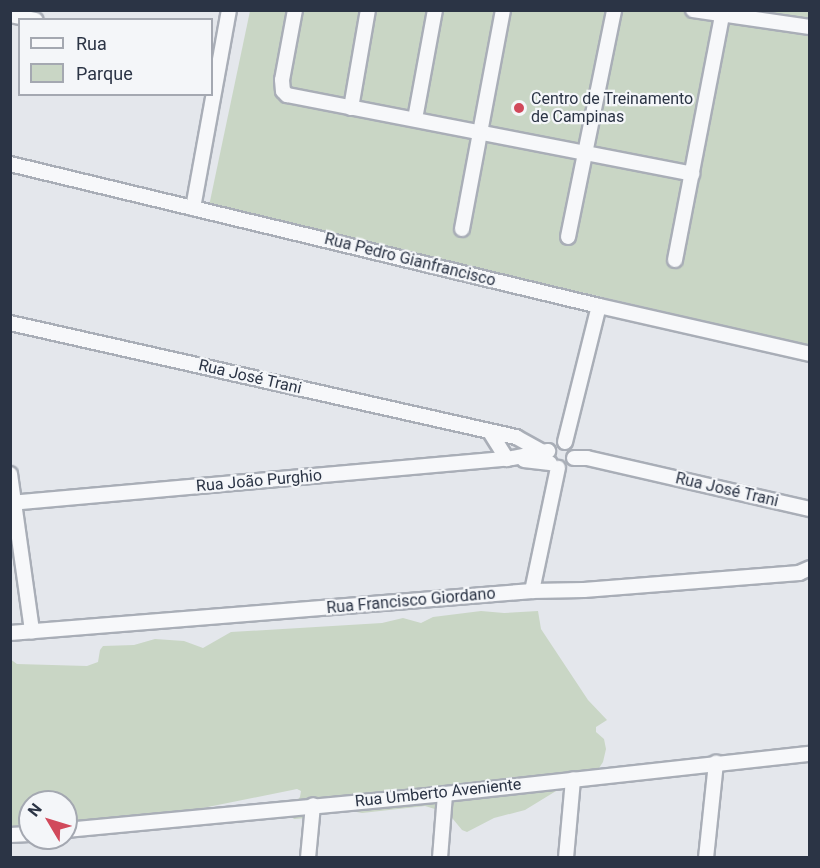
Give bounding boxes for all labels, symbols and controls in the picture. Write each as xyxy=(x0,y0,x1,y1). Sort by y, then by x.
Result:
legend xyxy=(18,18,213,96)
text: Rua xyxy=(76,33,107,54)
text: Parque xyxy=(76,63,133,84)
place label: Centro de Treinamento de Campinas xyxy=(531,89,694,127)
marker: Centro de Treinamento de Campinas xyxy=(512,101,526,115)
street label: Rua Pedro Gianfrancisco xyxy=(322,229,498,291)
street label: Rua José Trani xyxy=(196,356,304,398)
street label: Rua João Purghio xyxy=(195,466,323,496)
street label: Rua José Trani xyxy=(673,469,781,511)
street label: Rua Francisco Giordano xyxy=(326,584,496,618)
street label: Rua Umberto Aveniente xyxy=(354,775,522,811)
north arrow xyxy=(18,790,78,850)
text: N xyxy=(24,800,46,820)

